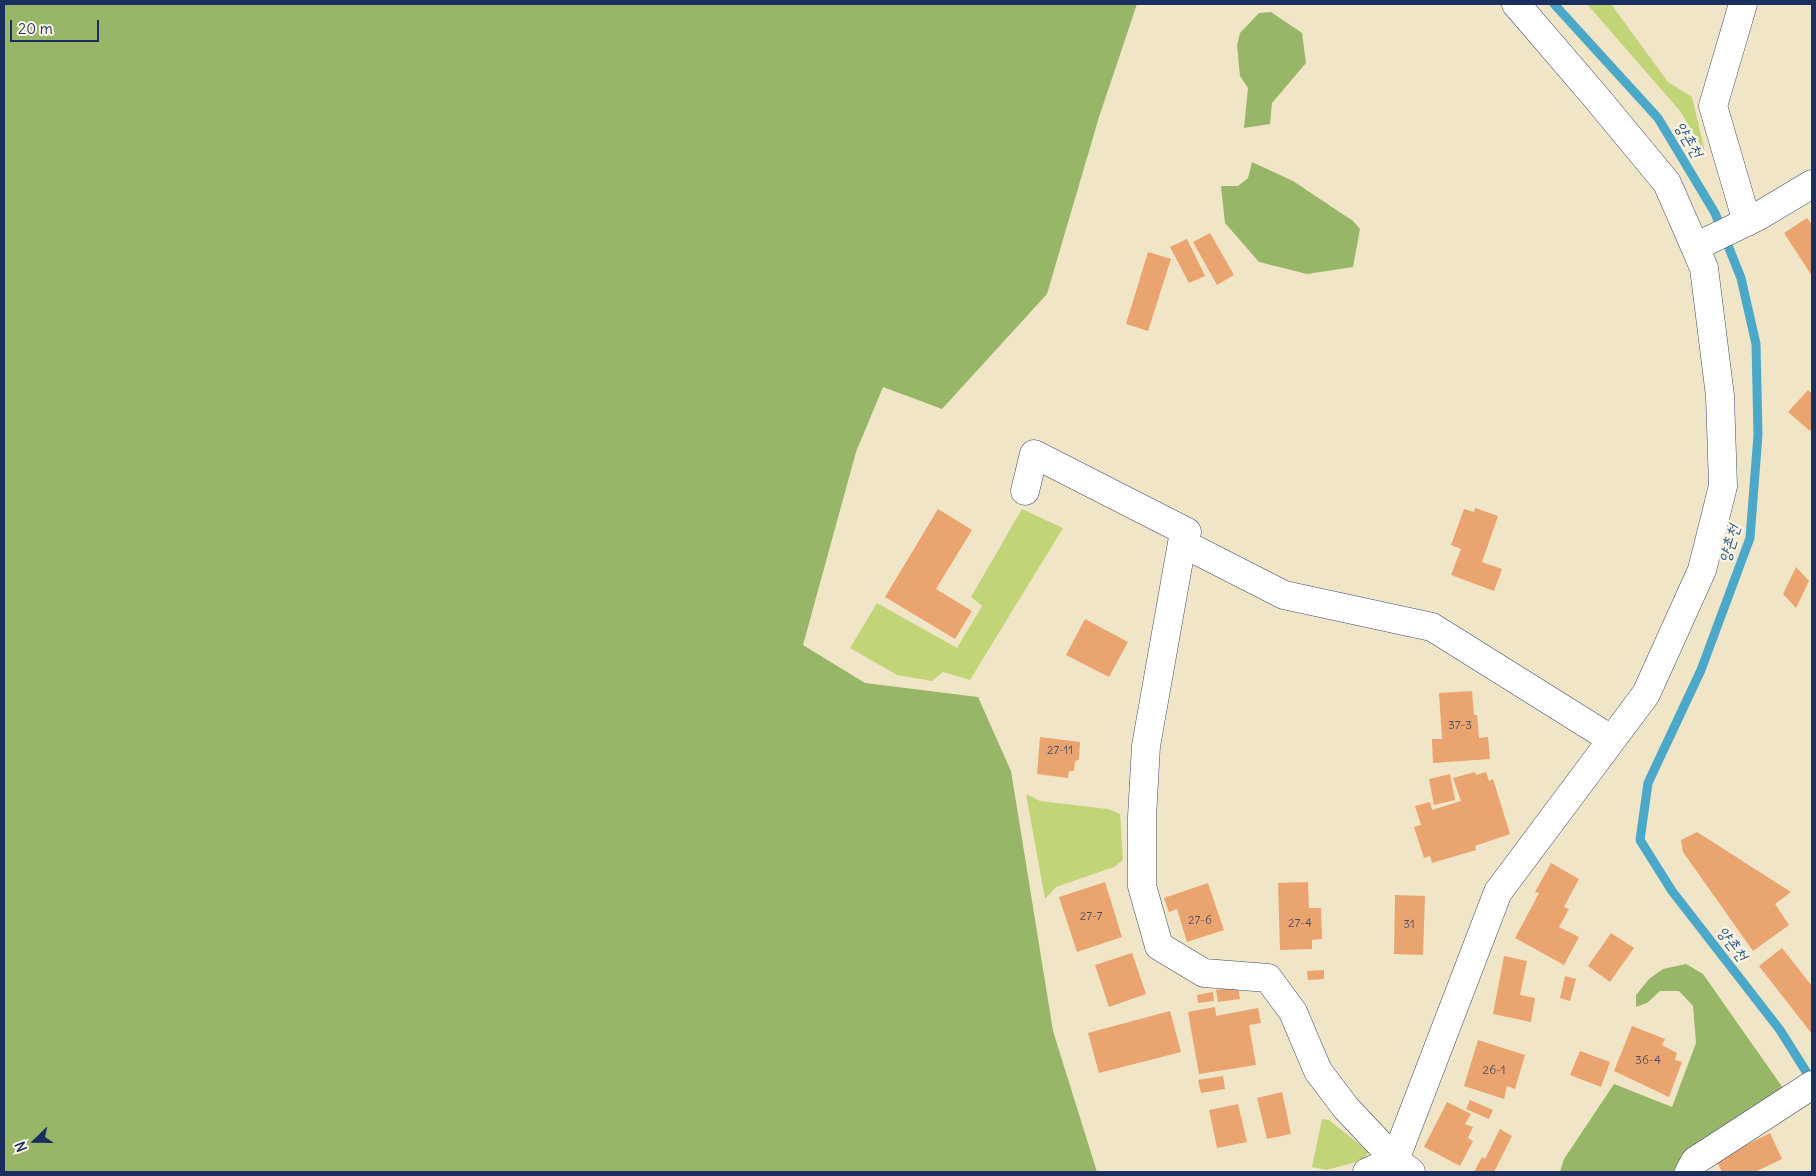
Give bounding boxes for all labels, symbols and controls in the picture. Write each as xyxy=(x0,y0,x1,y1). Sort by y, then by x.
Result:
scale bar xyxy=(12,10,101,42)
text: 20 m xyxy=(18,19,53,38)
water label: 양촌천 xyxy=(1670,119,1706,161)
water label: 양촌천 xyxy=(1715,523,1745,565)
house number: 37-3 xyxy=(1448,719,1472,733)
house number: 27-11 xyxy=(1047,744,1073,758)
house number: 27-7 xyxy=(1080,910,1102,924)
house number: 27-6 xyxy=(1188,914,1212,928)
house number: 27-4 xyxy=(1288,917,1312,931)
house number: 31 xyxy=(1403,918,1415,932)
water label: 양촌천 xyxy=(1713,923,1751,965)
house number: 36-4 xyxy=(1635,1054,1661,1068)
house number: 26-1 xyxy=(1483,1064,1505,1078)
north arrow xyxy=(10,1116,60,1166)
text: N xyxy=(11,1139,31,1154)

